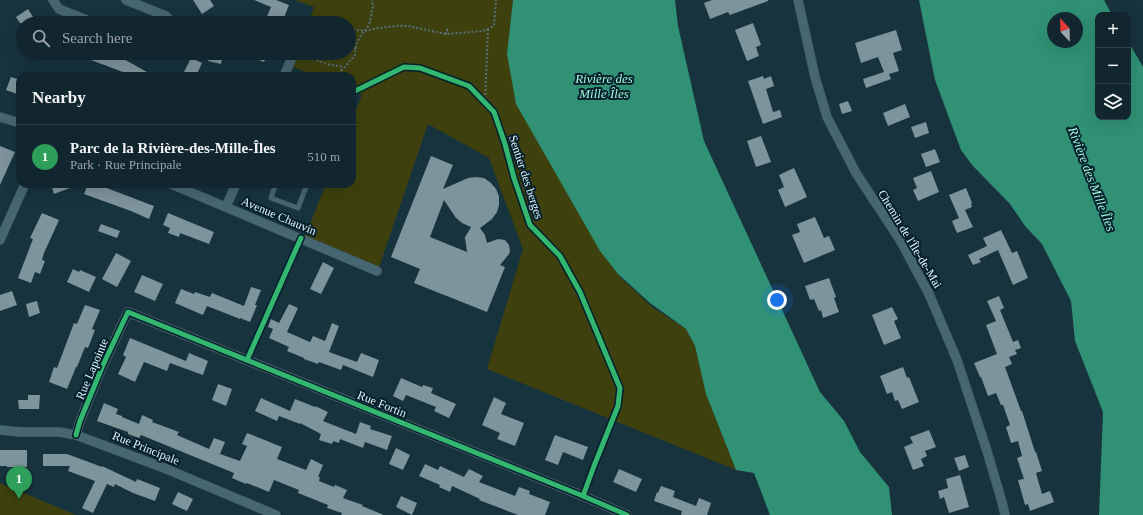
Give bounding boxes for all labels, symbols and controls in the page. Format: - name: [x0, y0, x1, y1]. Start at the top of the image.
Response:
- north arrow: [1047, 12, 1083, 48]
- map controls: [1095, 12, 1131, 120]
- button: +: [1095, 12, 1131, 48]
- search box: [16, 16, 356, 60]
- icon: search: [30, 27, 52, 49]
- text: Search here: [62, 30, 132, 46]
- button: −: [1095, 48, 1131, 84]
- water label: Rivière des Mille Îles: [574, 71, 633, 101]
- button: layers: [1095, 84, 1131, 120]
- text: Nearby: [32, 88, 86, 107]
- water label: Rivière des Mille Îles: [1065, 124, 1119, 233]
- street label: Sentier des berges: [506, 133, 546, 221]
- text: Parc de la Rivière-des-Mille-Îles: [70, 140, 276, 156]
- text: 1: [42, 149, 48, 164]
- text: 510 m: [307, 149, 340, 164]
- text: Park · Rue Principale: [70, 157, 182, 172]
- street label: Chemin de l'Île-de-Mai: [875, 187, 945, 291]
- street label: Avenue Chauvin: [239, 194, 319, 238]
- your location: [767, 290, 787, 310]
- street label: Rue Lapointe: [73, 336, 111, 402]
- street label: Rue Fortin: [355, 388, 409, 420]
- street label: Rue Principale: [110, 428, 182, 468]
- pin: 1: [6, 466, 32, 499]

